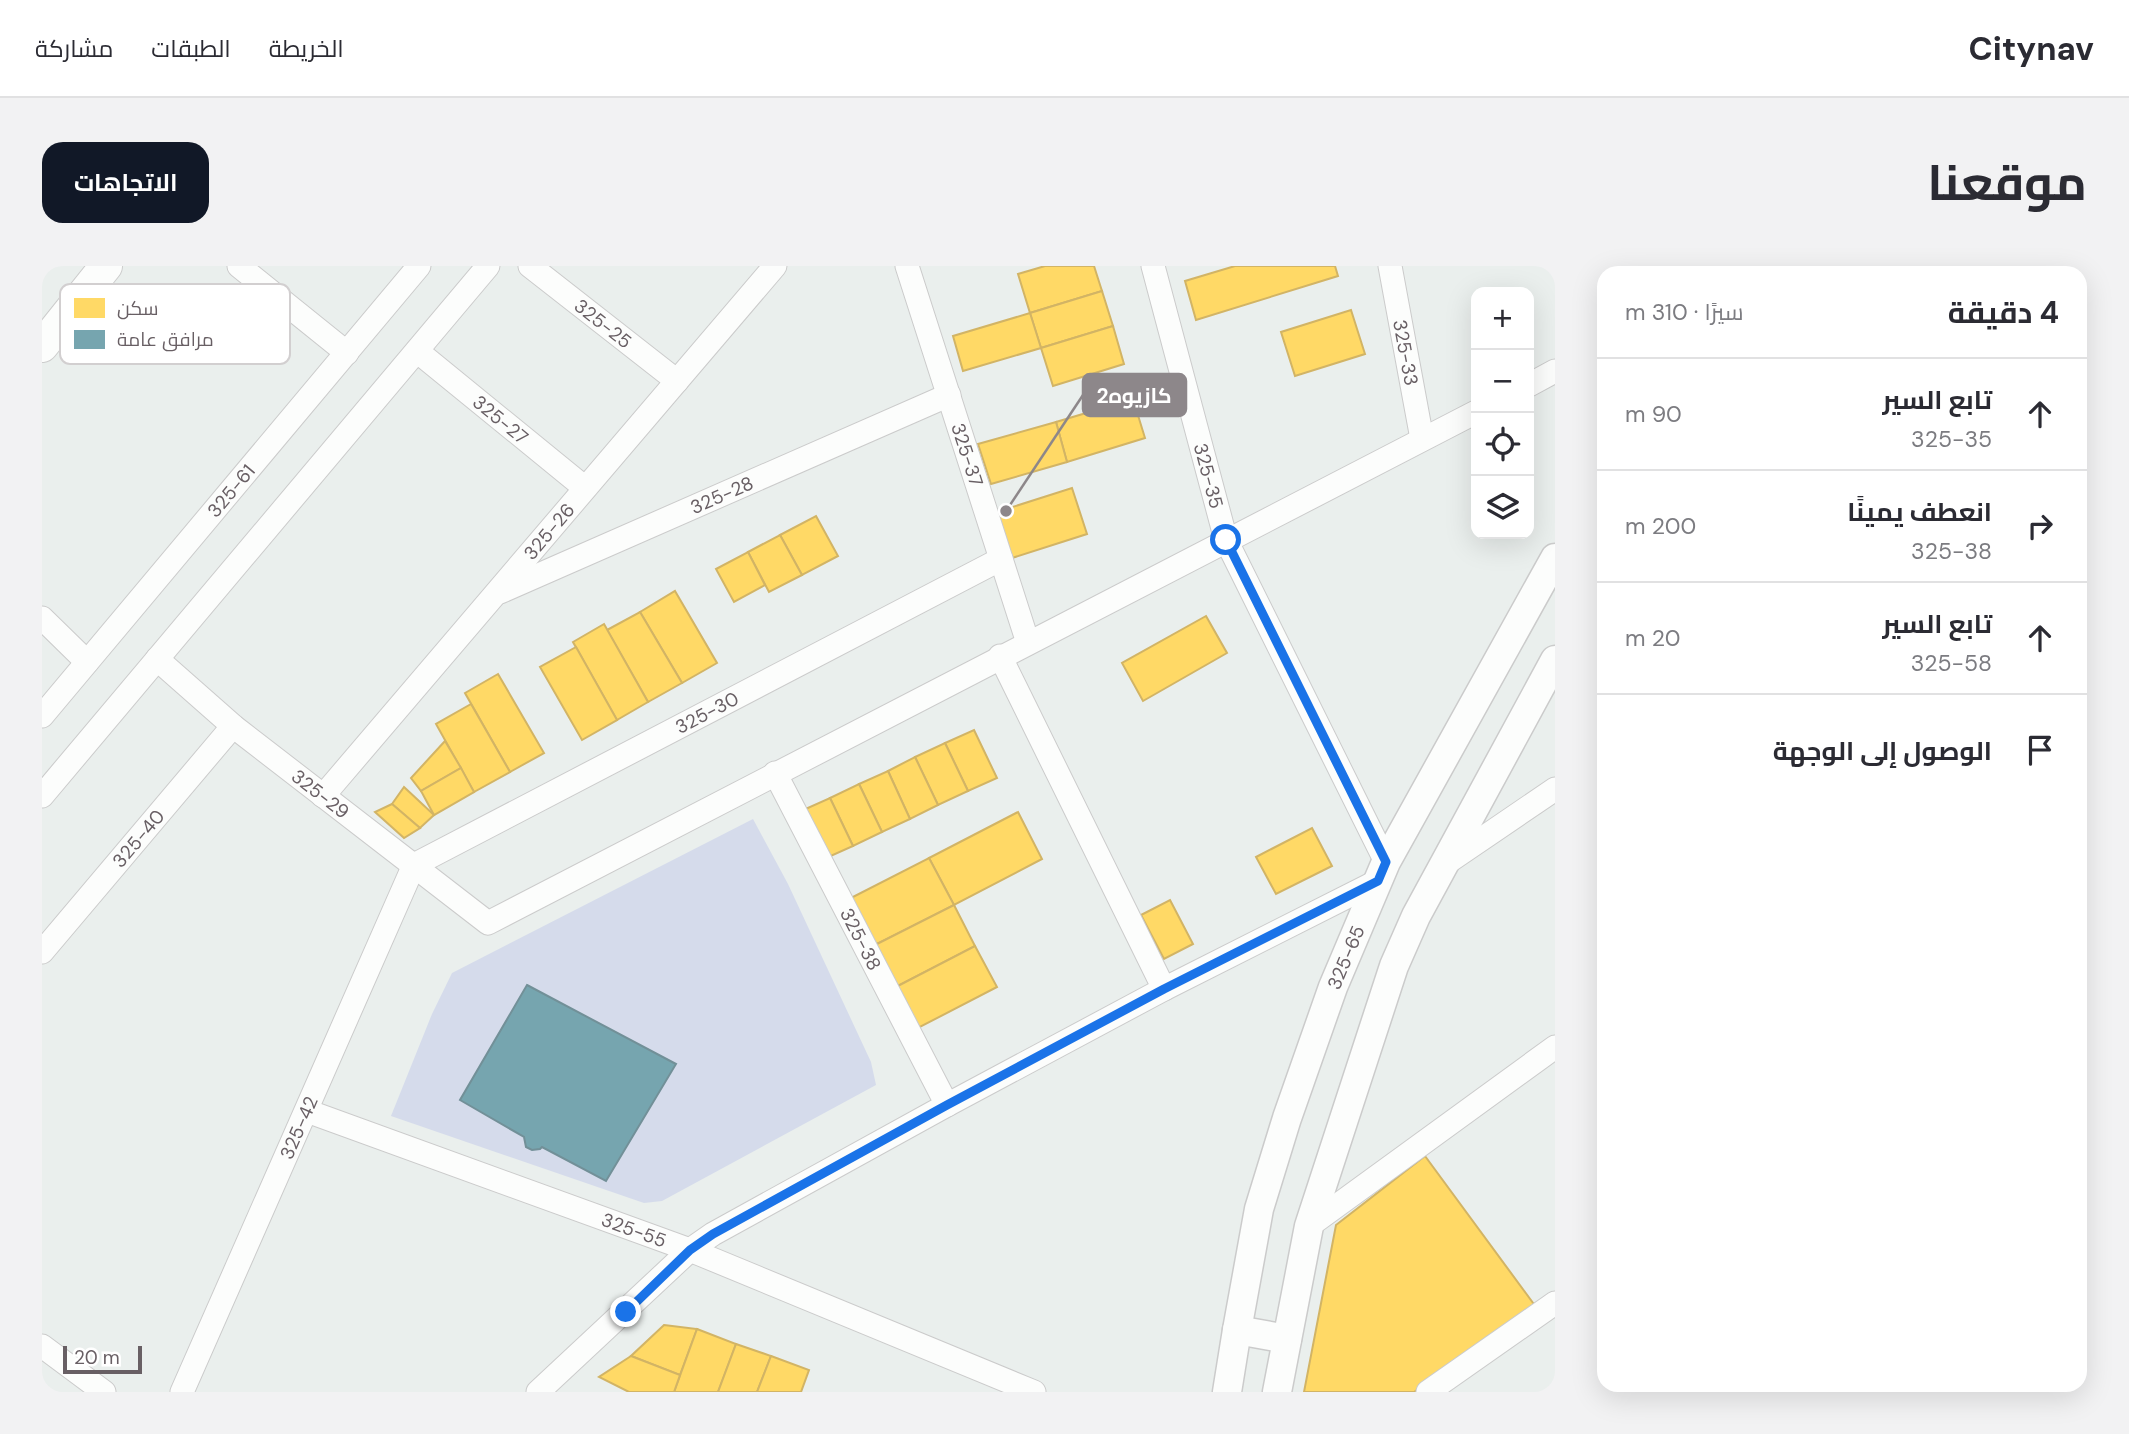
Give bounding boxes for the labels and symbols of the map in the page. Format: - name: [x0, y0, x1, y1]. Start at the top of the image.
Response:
- legend: [60, 284, 290, 364]
- street label: 325-25: [569, 293, 637, 354]
- text: سكن: [117, 296, 159, 321]
- street label: 325-33: [1387, 318, 1424, 388]
- text: مرافق عامة: [117, 327, 214, 352]
- callout: كازيوه2: [1083, 374, 1186, 416]
- text: كازيوه2: [1096, 382, 1172, 410]
- street label: 325-27: [467, 389, 533, 450]
- street label: 325-37: [945, 420, 989, 490]
- street label: 325-35: [1188, 440, 1229, 511]
- street label: 325-61: [202, 459, 261, 523]
- street label: 325-28: [686, 470, 757, 520]
- street label: 325-26: [518, 498, 580, 565]
- route start: [1210, 524, 1241, 555]
- street label: 325-30: [671, 686, 743, 740]
- street label: 325-29: [286, 764, 354, 824]
- street label: 325-40: [107, 804, 170, 873]
- street label: 325-38: [834, 904, 887, 975]
- street label: 325-65: [1321, 922, 1371, 993]
- street label: 325-42: [274, 1092, 324, 1163]
- street label: 325-55: [598, 1207, 670, 1253]
- route end: [610, 1296, 641, 1327]
- scale bar: [63, 1343, 142, 1375]

